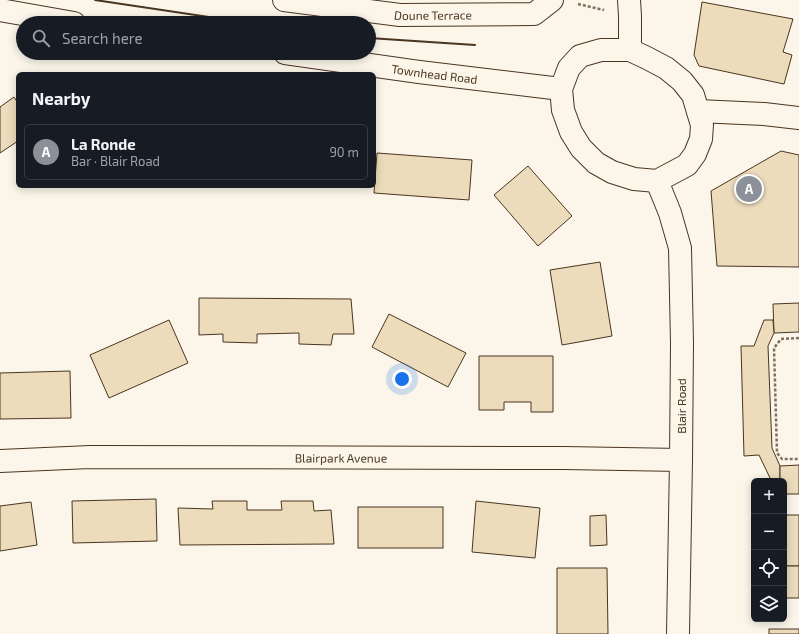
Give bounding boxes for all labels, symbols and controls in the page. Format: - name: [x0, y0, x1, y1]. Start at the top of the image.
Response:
- street label: Doune Terrace: [393, 7, 472, 22]
- search box: [16, 16, 376, 60]
- icon: search: [30, 27, 52, 49]
- text: Search here: [62, 29, 143, 47]
- street label: Townhead Road: [391, 61, 478, 86]
- text: Nearby: [32, 88, 90, 108]
- text: La Ronde: [71, 135, 136, 153]
- text: A: [42, 144, 50, 160]
- text: 90 m: [329, 144, 359, 160]
- text: Bar · Blair Road: [71, 153, 160, 169]
- pin: A: [736, 174, 762, 204]
- your location: [392, 369, 412, 389]
- street label: Blair Road: [674, 378, 688, 434]
- street label: Blairpark Avenue: [295, 450, 387, 465]
- map controls: [751, 478, 787, 622]
- button: +: [751, 478, 787, 514]
- button: −: [751, 514, 787, 550]
- button: locate: [751, 550, 787, 586]
- button: layers: [751, 586, 787, 622]

